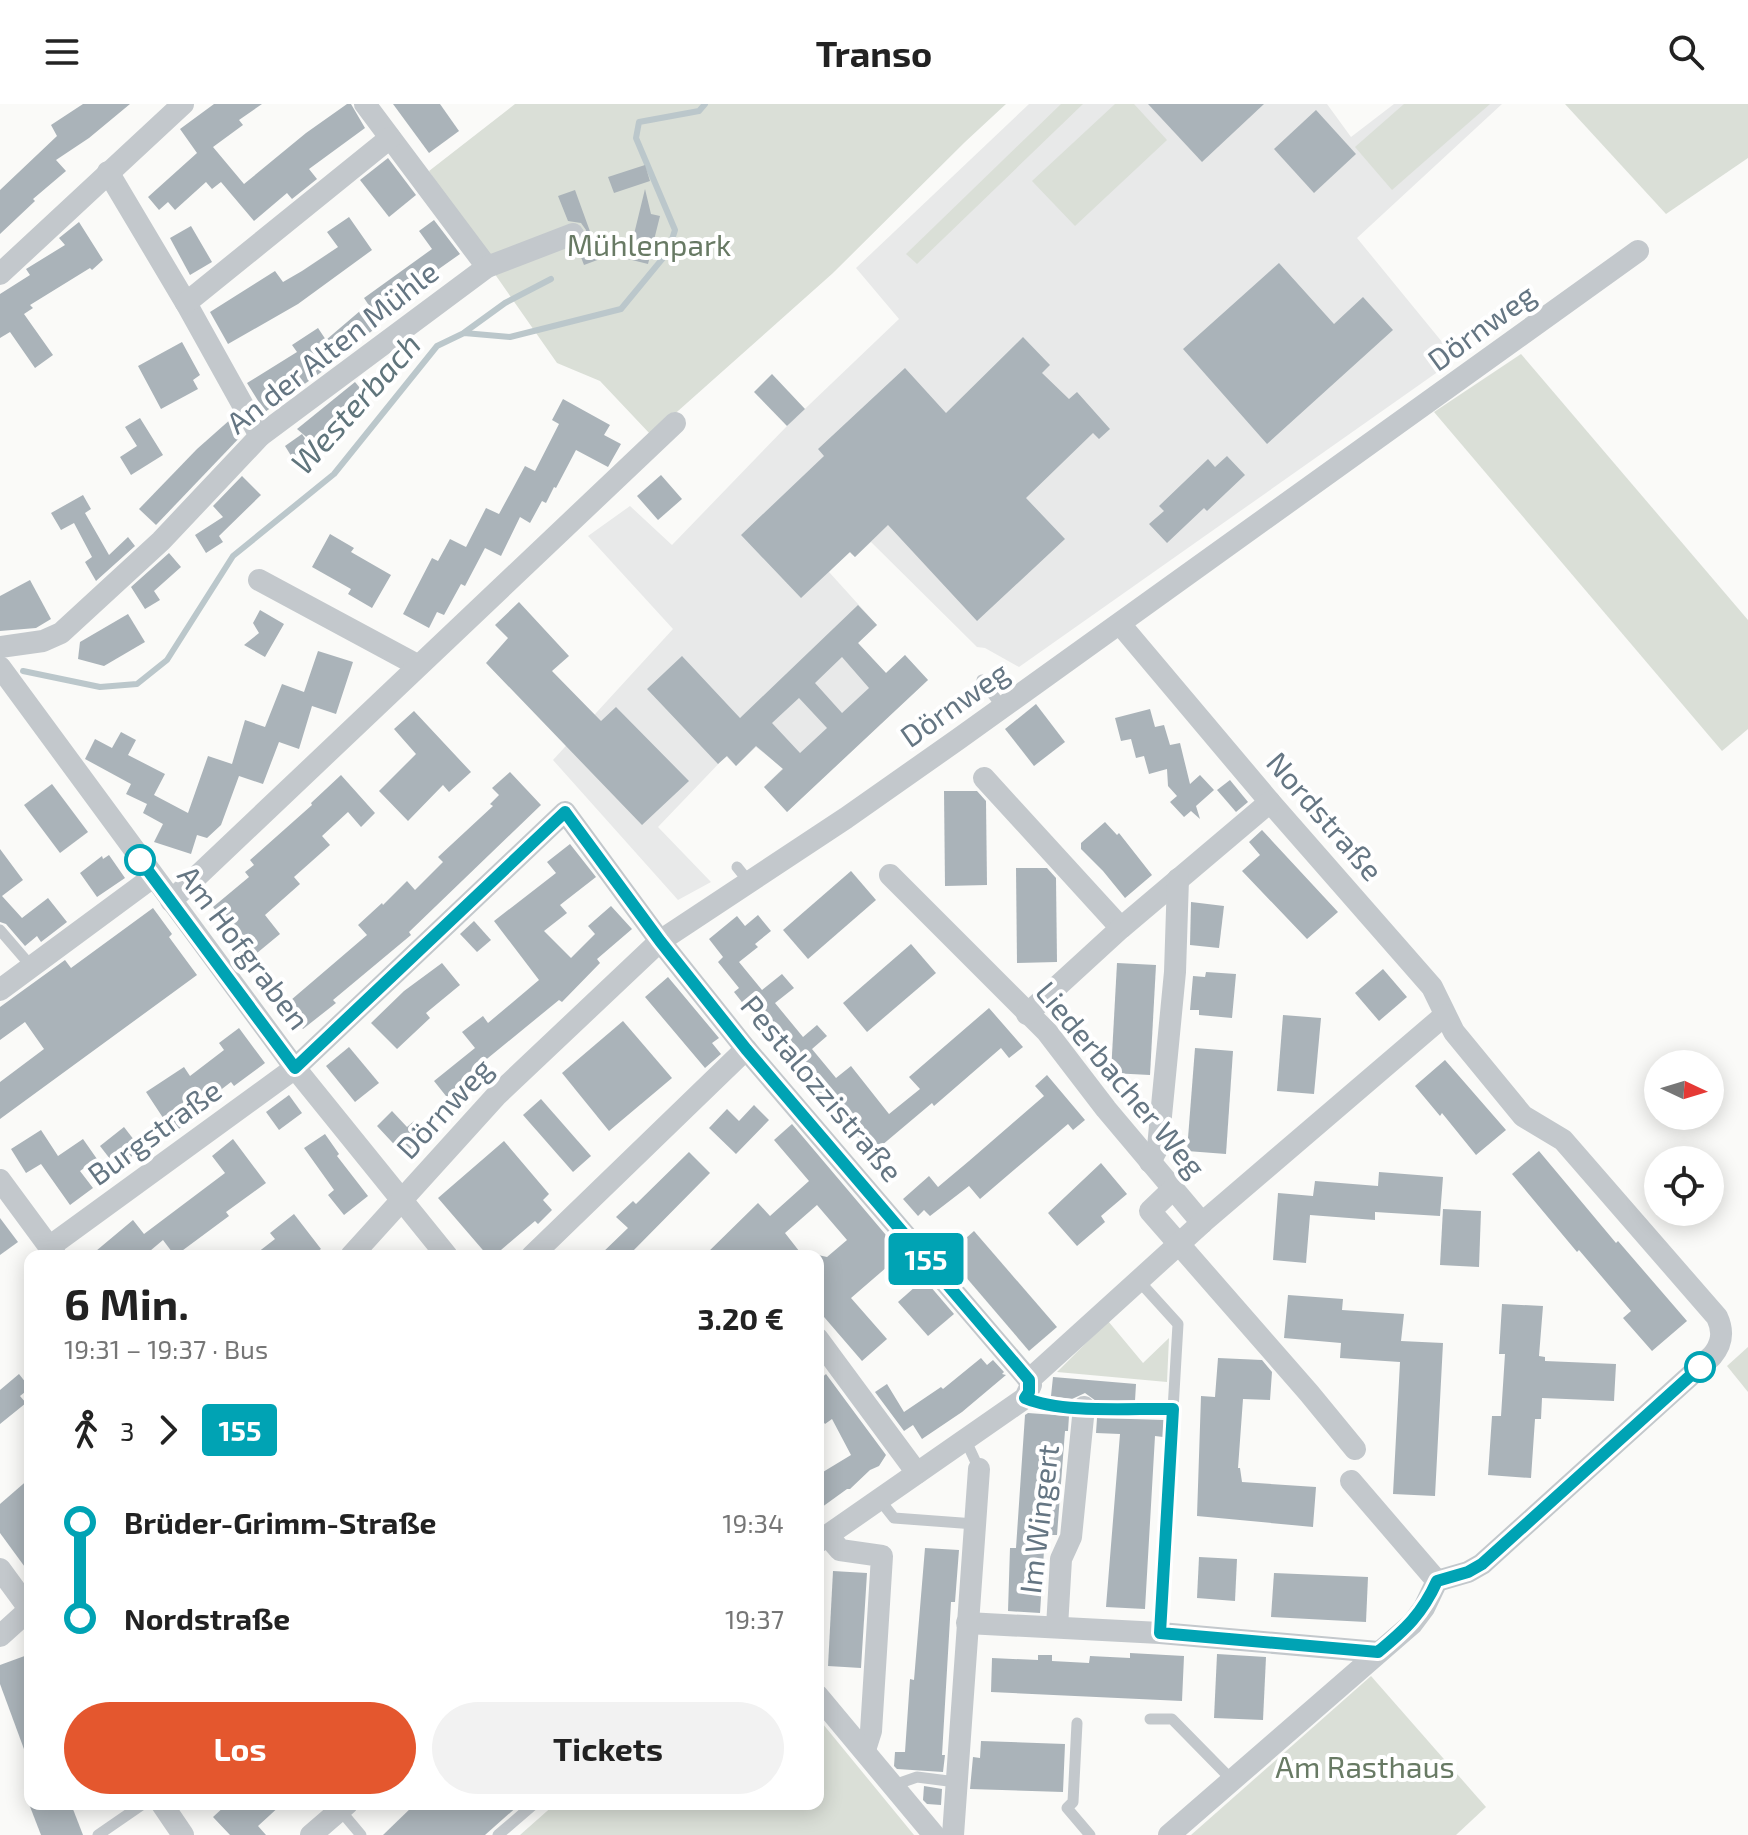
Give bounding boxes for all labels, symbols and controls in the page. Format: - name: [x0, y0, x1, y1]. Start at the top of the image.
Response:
- icon: menu: [40, 30, 84, 74]
- icon: search: [1664, 30, 1708, 74]
- text: Transo: [816, 31, 932, 74]
- park label: Mühlenpark: [567, 226, 731, 262]
- street label: An der Alten Mühle: [219, 253, 445, 440]
- street label: Dörnweg: [1420, 275, 1542, 377]
- water label: Westerbach: [282, 325, 427, 481]
- street label: Dörnweg: [893, 653, 1015, 754]
- street label: Nordstraße: [1260, 744, 1391, 887]
- unlabelled marker: [125, 845, 155, 875]
- street label: Am Hofgraben: [171, 858, 318, 1036]
- street label: Liederbacher Weg: [1029, 973, 1214, 1184]
- street label: Pestalozzistraße: [734, 987, 911, 1188]
- street label: Dörnweg: [388, 1050, 499, 1165]
- north arrow: [1644, 1050, 1724, 1130]
- map controls: [1644, 1050, 1724, 1226]
- street label: Burgstraße: [80, 1071, 227, 1192]
- button: locate: [1644, 1146, 1724, 1226]
- line badge: 155: [880, 1233, 972, 1285]
- text: 155: [904, 1242, 948, 1276]
- text: 6 Min.: [64, 1276, 189, 1329]
- text: 3.20 €: [698, 1300, 784, 1336]
- text: 19:31 – 19:37 · Bus: [64, 1333, 268, 1364]
- unlabelled marker: [1685, 1352, 1715, 1382]
- icon: walk: [64, 1408, 108, 1452]
- icon: forward: [146, 1408, 190, 1452]
- text: 155: [218, 1413, 261, 1447]
- text: 3: [120, 1415, 134, 1446]
- street label: Im Wingert: [1011, 1442, 1065, 1595]
- text: Brüder-Grimm-Straße: [124, 1504, 437, 1540]
- text: 19:34: [722, 1507, 784, 1538]
- text: Nordstraße: [124, 1600, 290, 1636]
- text: 19:37: [725, 1603, 784, 1634]
- button: Los: [64, 1702, 416, 1794]
- button: Tickets: [432, 1702, 784, 1794]
- park label: Am Rasthaus: [1275, 1748, 1455, 1784]

